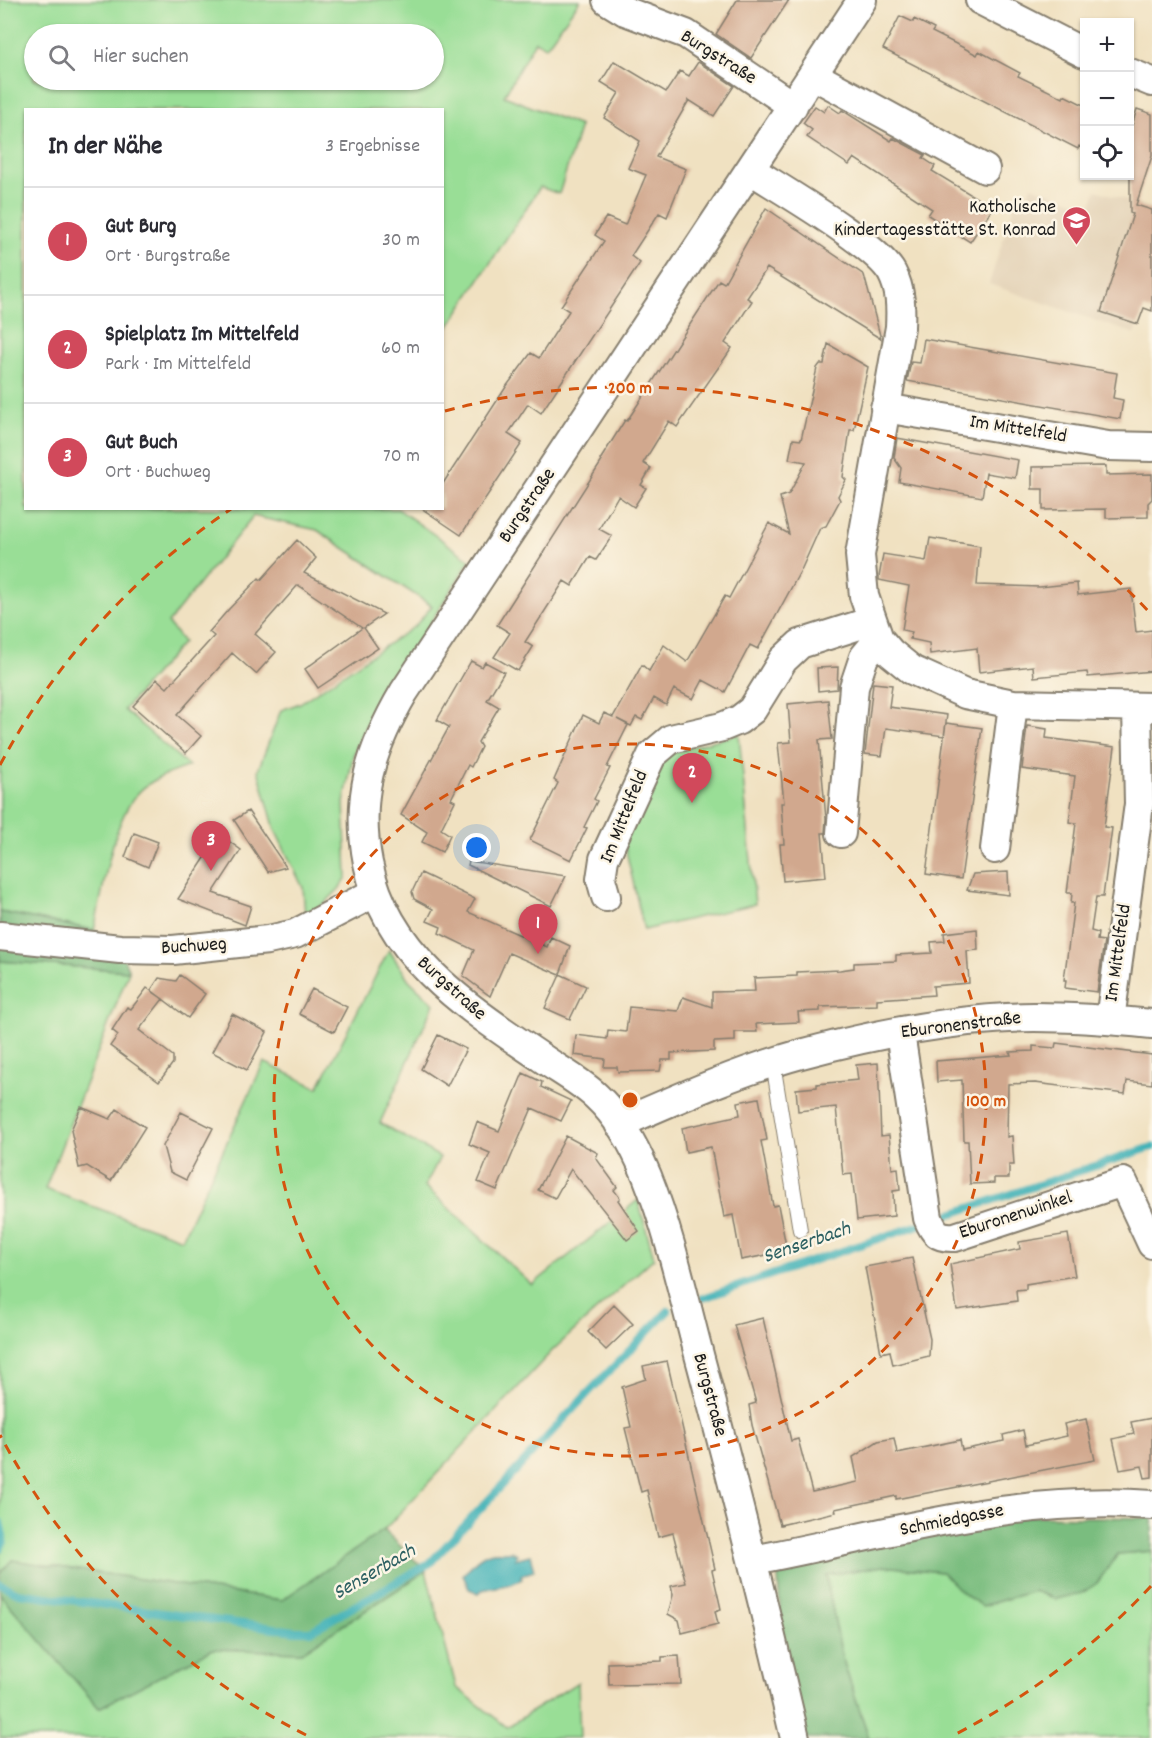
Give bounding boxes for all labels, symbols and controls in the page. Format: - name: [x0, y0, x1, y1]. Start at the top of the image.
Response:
- map controls: [1080, 18, 1134, 180]
- button: +: [1080, 18, 1134, 72]
- search box: [24, 24, 444, 90]
- street label: Burgstraße: [674, 24, 762, 93]
- icon: search: [45, 41, 78, 74]
- text: Hier suchen: [93, 42, 189, 73]
- button: −: [1080, 72, 1134, 126]
- button: locate: [1080, 126, 1134, 180]
- text: In der Nähe: [48, 129, 162, 166]
- text: 3 Ergebnisse: [325, 133, 420, 161]
- place label: Katholische Kindertagesstätte St. Konrad: [834, 194, 1056, 245]
- school or university icon: Katholische Kindertagesstätte St. Konrad: [1061, 204, 1093, 246]
- text: Gut Burg: [105, 212, 176, 243]
- text: 1: [65, 227, 70, 255]
- text: 30 m: [382, 227, 420, 255]
- text: Ort · Burgstraße: [105, 243, 230, 271]
- text: Spielplatz Im Mittelfeld: [105, 320, 299, 351]
- text: 2: [63, 335, 72, 363]
- text: 60 m: [381, 335, 420, 363]
- text: Park · Im Mittelfeld: [105, 351, 251, 379]
- text: 200 m: [608, 377, 652, 402]
- street label: Im Mittelfeld: [967, 408, 1069, 452]
- text: Gut Buch: [105, 428, 178, 459]
- text: 3: [63, 443, 72, 471]
- text: 70 m: [383, 443, 420, 471]
- text: Ort · Buchweg: [105, 459, 211, 487]
- street label: Burgstraße: [493, 463, 564, 549]
- pin: 2: [672, 754, 712, 803]
- street label: Im Mittelfeld: [594, 766, 656, 868]
- pin: 3: [192, 822, 230, 871]
- your location: [462, 833, 491, 862]
- street label: Im Mittelfeld: [1098, 902, 1140, 1004]
- pin: 1: [518, 904, 558, 954]
- street label: Buchweg: [160, 931, 228, 963]
- street label: Burgstraße: [410, 950, 492, 1028]
- street label: Eburonenstraße: [899, 1005, 1023, 1047]
- centre of rings: [620, 1090, 640, 1110]
- text: 100 m: [966, 1090, 1006, 1115]
- street label: Eburonenwinkel: [956, 1184, 1076, 1247]
- water label: Senserbach: [759, 1215, 856, 1273]
- street label: Burgstraße: [684, 1350, 734, 1440]
- street label: Schmiedgasse: [898, 1497, 1007, 1545]
- water label: Senserbach: [328, 1537, 423, 1609]

